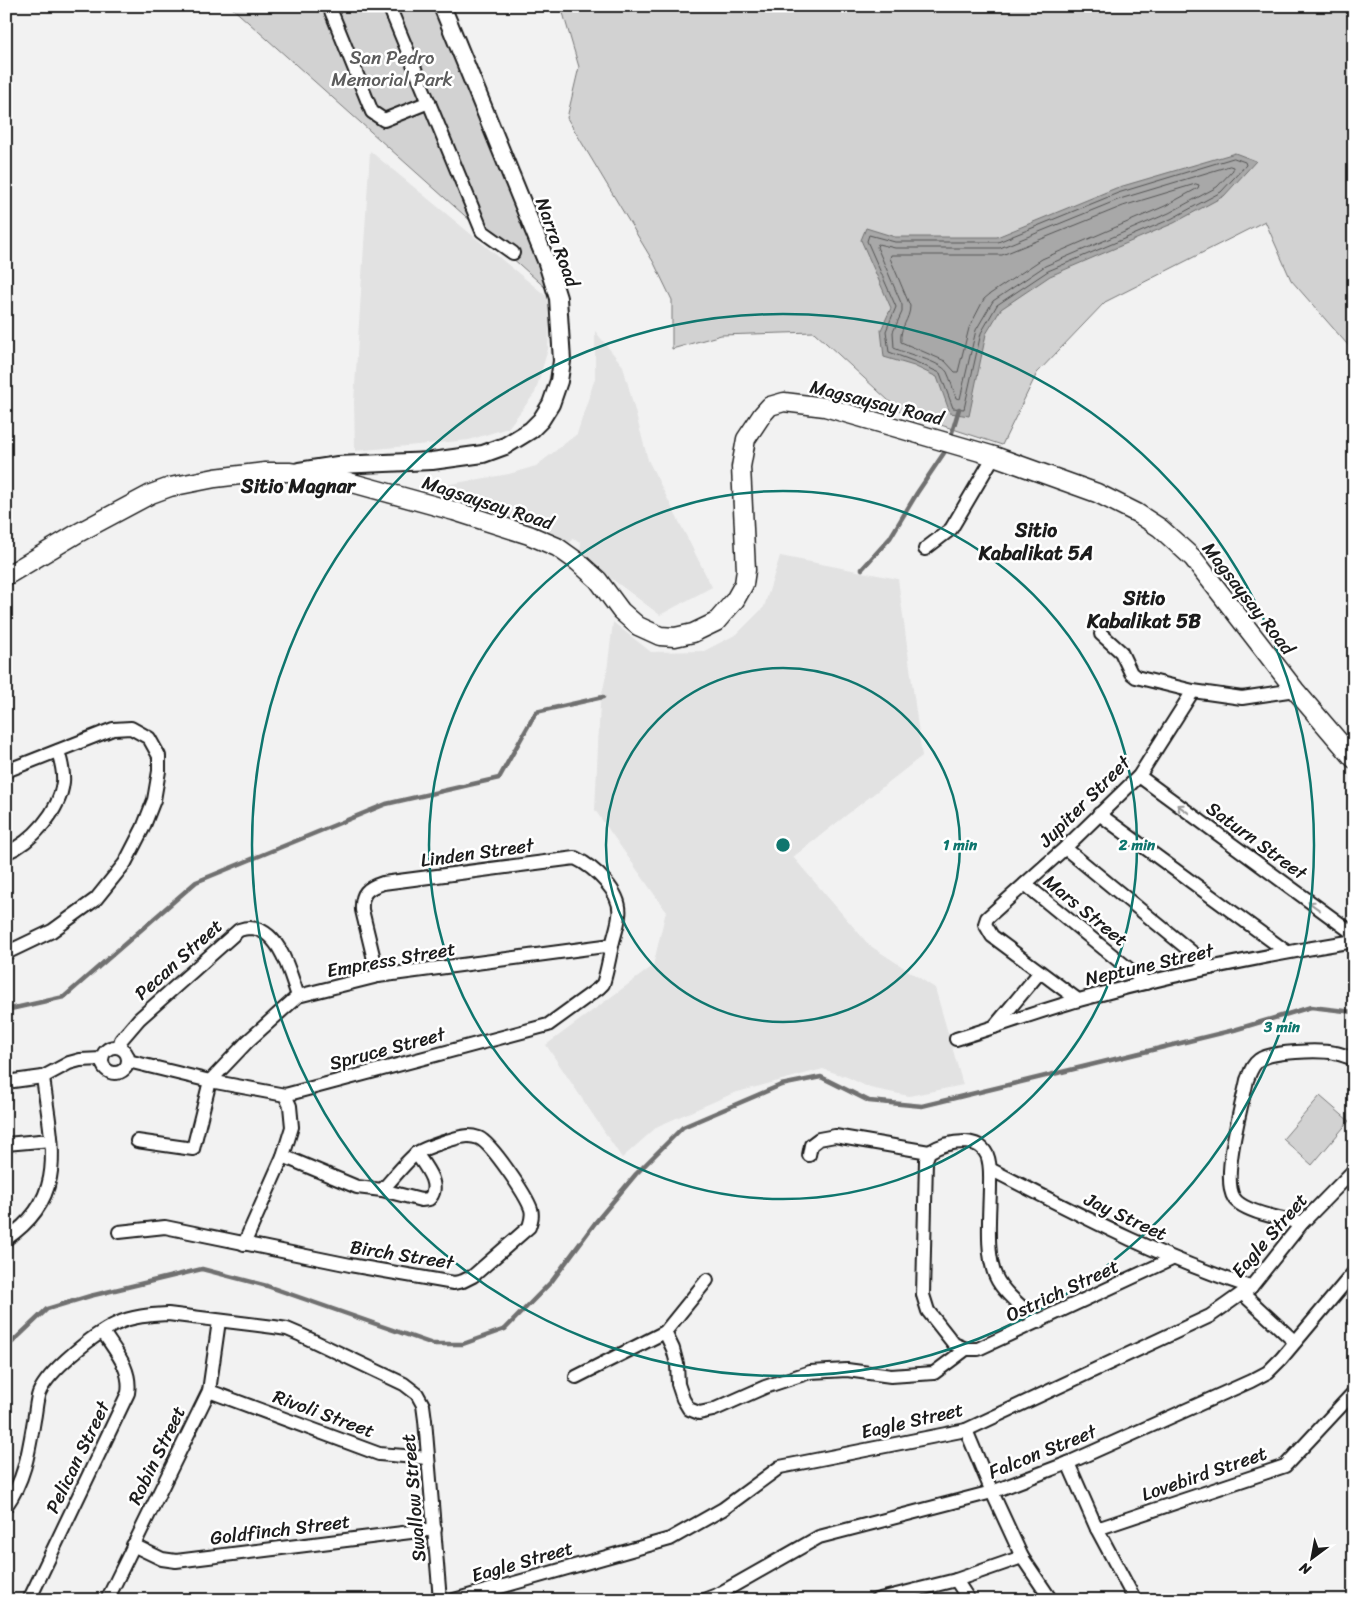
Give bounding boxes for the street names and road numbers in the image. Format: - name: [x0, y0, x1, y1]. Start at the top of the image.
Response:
- street label: Narra Road: [526, 193, 590, 293]
- street label: Magsaysay Road: [807, 370, 949, 435]
- street label: Magsaysay Road: [418, 466, 560, 540]
- street label: Magsaysay Road: [1194, 534, 1305, 664]
- street label: Jupiter Street: [1030, 746, 1139, 856]
- street label: Saturn Street: [1199, 792, 1315, 889]
- street label: Linden Street: [418, 828, 537, 877]
- street label: Mars Street: [1036, 866, 1136, 955]
- street label: Pecan Street: [126, 910, 230, 1008]
- street label: Empress Street: [324, 932, 458, 987]
- street label: Neptune Street: [1082, 933, 1218, 995]
- street label: Spruce Street: [326, 1017, 450, 1080]
- street label: Jay Street: [1078, 1182, 1173, 1250]
- street label: Eagle Street: [1223, 1185, 1316, 1286]
- street label: Birch Street: [348, 1230, 457, 1279]
- street label: Ostrich Street: [1000, 1250, 1124, 1331]
- street label: Rivoli Street: [268, 1380, 379, 1447]
- street label: Eagle Street: [858, 1393, 967, 1448]
- street label: Pelican Street: [36, 1394, 119, 1519]
- street label: Robin Street: [118, 1400, 195, 1510]
- street label: Falcon Street: [983, 1414, 1103, 1488]
- street label: Swallow Street: [391, 1433, 436, 1563]
- street label: Lovebird Street: [1137, 1437, 1271, 1510]
- street label: Goldfinch Street: [208, 1505, 352, 1554]
- street label: Eagle Street: [467, 1531, 577, 1592]

